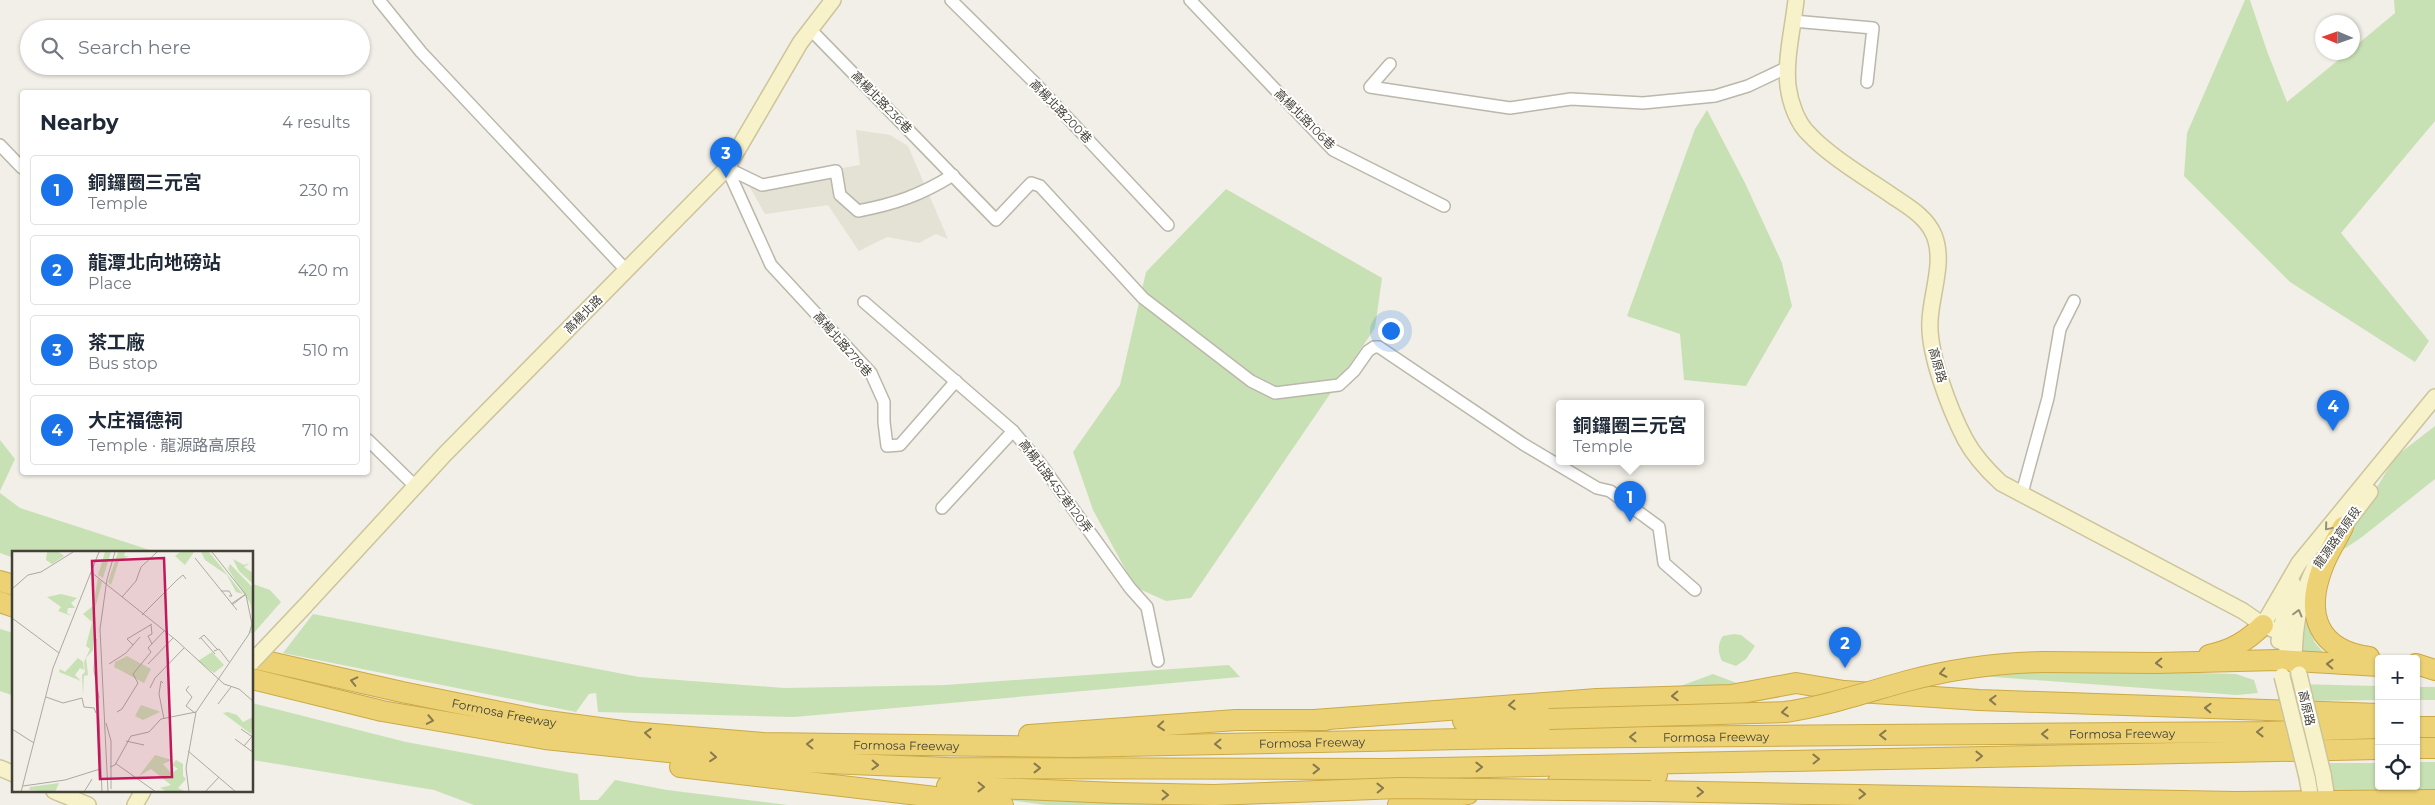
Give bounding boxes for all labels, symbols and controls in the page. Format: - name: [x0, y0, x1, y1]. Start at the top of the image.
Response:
- north arrow: [2315, 15, 2360, 60]
- search box: [20, 20, 370, 75]
- icon: search: [38, 34, 66, 62]
- text: Search here: [78, 36, 191, 59]
- street label: 高楊北路236巷: [849, 68, 915, 136]
- street label: 高楊北路200巷: [1027, 76, 1095, 146]
- street label: 高楊北路106巷: [1272, 86, 1338, 152]
- text: Nearby: [40, 110, 119, 135]
- text: 4 results: [282, 113, 350, 132]
- pin: 3: [710, 137, 742, 178]
- text: 銅鑼圈三元宮: [88, 171, 202, 194]
- text: 1: [54, 181, 60, 200]
- text: 230 m: [299, 181, 349, 200]
- text: Temple: [88, 194, 148, 213]
- text: 龍潭北向地磅站: [88, 251, 221, 274]
- text: 2: [52, 261, 62, 280]
- text: 420 m: [298, 261, 349, 280]
- text: Place: [88, 274, 132, 293]
- street label: 高楊北路: [561, 292, 605, 336]
- street label: 高楊北路278巷: [811, 308, 875, 380]
- your location: [1378, 318, 1404, 344]
- text: 茶工廠: [88, 331, 145, 354]
- text: 3: [52, 341, 62, 360]
- text: 510 m: [302, 341, 349, 360]
- street label: 高原路: [1926, 346, 1950, 384]
- text: Bus stop: [88, 354, 158, 373]
- pin: 4: [2317, 390, 2349, 431]
- popup: [1556, 400, 1704, 465]
- text: 大庄福德祠: [88, 409, 183, 432]
- text: 銅鑼圈三元宮: [1573, 414, 1687, 437]
- text: 4: [51, 421, 63, 440]
- text: 710 m: [302, 421, 349, 440]
- text: Temple · 龍源路高原段: [88, 436, 256, 455]
- street label: 高楊北路452巷120弄: [1016, 437, 1096, 535]
- text: Temple: [1573, 437, 1633, 456]
- pin: 1: [1614, 481, 1646, 522]
- street label: 龍源路高原段: [2310, 503, 2364, 571]
- one-way arrow: [2325, 521, 2334, 530]
- inset map: [12, 551, 254, 792]
- one-way arrow: [2292, 609, 2303, 618]
- pin: 2: [1829, 627, 1861, 668]
- map controls: [2375, 655, 2420, 790]
- button: +: [2375, 655, 2420, 700]
- one-way arrow: [2155, 657, 2163, 668]
- one-way arrow: [2326, 659, 2334, 670]
- one-way arrow: [1938, 667, 1947, 678]
- one-way arrow: [350, 676, 359, 687]
- street label: 高原路: [2296, 689, 2318, 727]
- one-way arrow: [1670, 691, 1678, 702]
- street label: Formosa Freeway: [451, 695, 558, 730]
- one-way arrow: [1988, 695, 1996, 706]
- one-way arrow: [1508, 699, 1516, 710]
- button: −: [2375, 700, 2420, 745]
- one-way arrow: [2203, 703, 2211, 714]
- one-way arrow: [1781, 706, 1789, 717]
- one-way arrow: [426, 715, 435, 725]
- one-way arrow: [1156, 720, 1164, 731]
- street label: Formosa Freeway: [2069, 725, 2176, 741]
- one-way arrow: [2256, 727, 2264, 737]
- one-way arrow: [644, 728, 652, 739]
- street label: Formosa Freeway: [1663, 728, 1770, 744]
- one-way arrow: [2041, 729, 2048, 739]
- one-way arrow: [1878, 730, 1886, 740]
- one-way arrow: [1628, 732, 1636, 742]
- street label: Formosa Freeway: [1259, 733, 1366, 751]
- street label: Formosa Freeway: [853, 737, 960, 753]
- one-way arrow: [806, 739, 814, 749]
- one-way arrow: [1214, 739, 1222, 749]
- button: locate: [2375, 745, 2420, 790]
- one-way arrow: [709, 751, 717, 762]
- one-way arrow: [1976, 751, 1983, 761]
- one-way arrow: [1813, 754, 1821, 764]
- one-way arrow: [872, 760, 879, 770]
- one-way arrow: [1476, 762, 1483, 772]
- one-way arrow: [1034, 763, 1042, 773]
- one-way arrow: [1313, 764, 1321, 774]
- one-way arrow: [978, 782, 985, 792]
- one-way arrow: [1376, 783, 1384, 793]
- one-way arrow: [1696, 787, 1704, 797]
- one-way arrow: [1161, 789, 1169, 800]
- one-way arrow: [1859, 789, 1867, 799]

